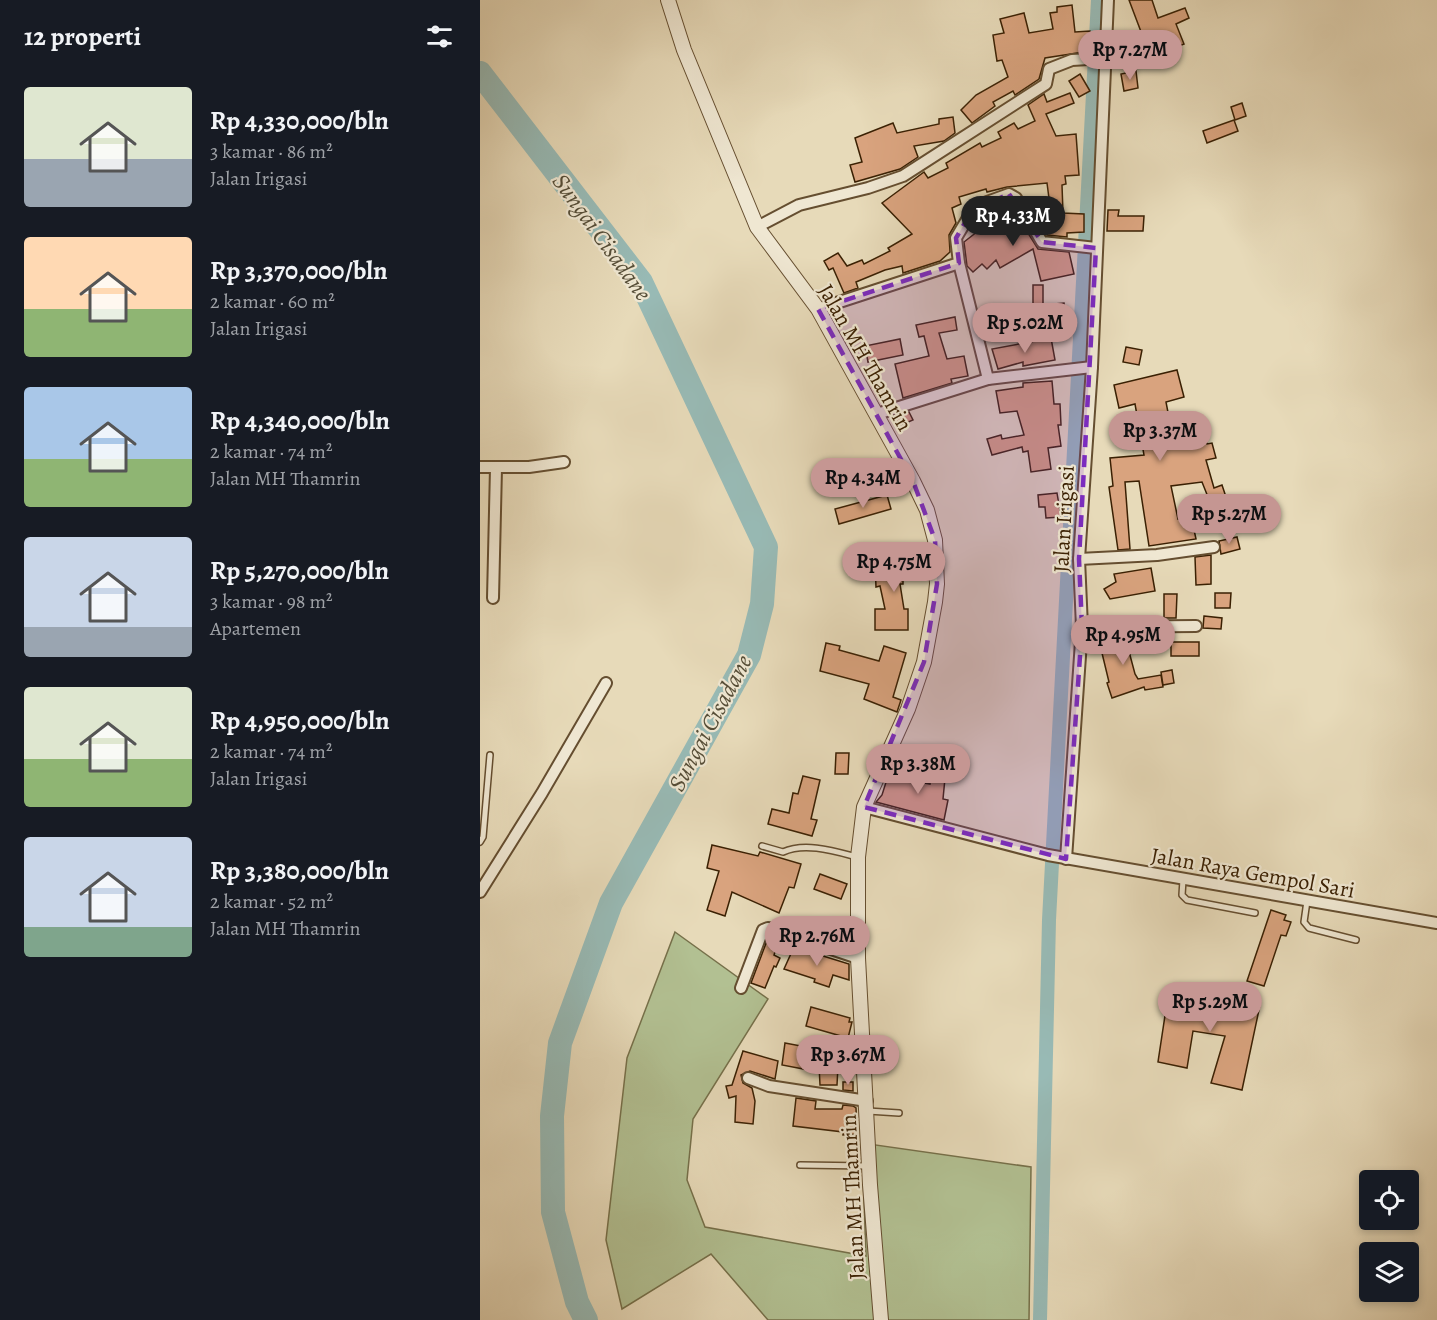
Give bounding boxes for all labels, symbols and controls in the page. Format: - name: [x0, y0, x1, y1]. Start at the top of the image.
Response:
- text: 12 properti: [24, 19, 141, 54]
- icon: filters: [423, 20, 456, 53]
- pin: Rp 7.27M: [1068, 30, 1192, 81]
- text: Rp 7.27M: [1092, 36, 1168, 63]
- text: Rp 4,330,000/bln: [210, 103, 389, 138]
- icon: home: [72, 111, 144, 183]
- text: 3 kamar · 86 m²: [210, 138, 333, 165]
- text: Jalan Irigasi: [210, 165, 307, 192]
- water label: Sungai Cisadane: [545, 167, 659, 307]
- pin: Rp 4.33M: [951, 196, 1075, 247]
- text: Rp 4.33M: [975, 202, 1051, 229]
- text: Rp 3,370,000/bln: [210, 253, 388, 288]
- icon: home: [72, 261, 144, 333]
- street label: Jalan MH Thamrin: [811, 278, 919, 437]
- text: 2 kamar · 60 m²: [210, 288, 335, 315]
- pin: Rp 5.02M: [963, 303, 1087, 354]
- text: Rp 5.02M: [986, 309, 1064, 336]
- text: Jalan Irigasi: [210, 315, 307, 342]
- text: Rp 4,340,000/bln: [210, 403, 390, 438]
- icon: home: [72, 411, 144, 483]
- pin: Rp 3.37M: [1098, 411, 1222, 462]
- text: Rp 3.37M: [1123, 417, 1197, 444]
- text: 2 kamar · 74 m²: [210, 438, 332, 465]
- pin: Rp 4.34M: [801, 458, 925, 509]
- text: Rp 4.34M: [825, 464, 901, 491]
- text: Jalan MH Thamrin: [210, 465, 360, 492]
- street label: Jalan Irigasi: [1046, 465, 1082, 573]
- pin: Rp 5.27M: [1167, 494, 1291, 545]
- text: Rp 5.27M: [1191, 500, 1267, 527]
- pin: Rp 4.75M: [832, 542, 956, 593]
- text: Rp 4.75M: [856, 548, 932, 575]
- text: Rp 5,270,000/bln: [210, 553, 389, 588]
- icon: home: [72, 561, 144, 633]
- text: 3 kamar · 98 m²: [210, 588, 333, 615]
- text: Apartemen: [210, 615, 301, 642]
- pin: Rp 4.95M: [1061, 615, 1185, 666]
- text: Rp 4.95M: [1085, 621, 1161, 648]
- water label: Sungai Cisadane: [661, 649, 760, 797]
- text: Rp 4,950,000/bln: [210, 703, 390, 738]
- icon: home: [72, 711, 144, 783]
- text: 2 kamar · 74 m²: [210, 738, 332, 765]
- pin: Rp 3.38M: [856, 744, 980, 795]
- text: Rp 3.38M: [880, 750, 956, 777]
- text: Jalan Irigasi: [210, 765, 307, 792]
- street label: Jalan Raya Gempol Sari: [1149, 840, 1357, 906]
- text: Rp 3,380,000/bln: [210, 853, 389, 888]
- icon: home: [72, 861, 144, 933]
- text: 2 kamar · 52 m²: [210, 888, 333, 915]
- text: Jalan MH Thamrin: [210, 915, 360, 942]
- pin: Rp 2.76M: [755, 916, 879, 967]
- text: Rp 2.76M: [779, 922, 855, 949]
- pin: Rp 5.29M: [1148, 982, 1272, 1033]
- text: Rp 5.29M: [1172, 988, 1248, 1015]
- pin: Rp 3.67M: [786, 1035, 910, 1086]
- text: Rp 3.67M: [810, 1041, 886, 1068]
- street label: Jalan MH Thamrin: [834, 1114, 872, 1280]
- map controls: [1359, 1170, 1419, 1302]
- button: locate: [1359, 1170, 1419, 1230]
- button: layers: [1359, 1242, 1419, 1302]

